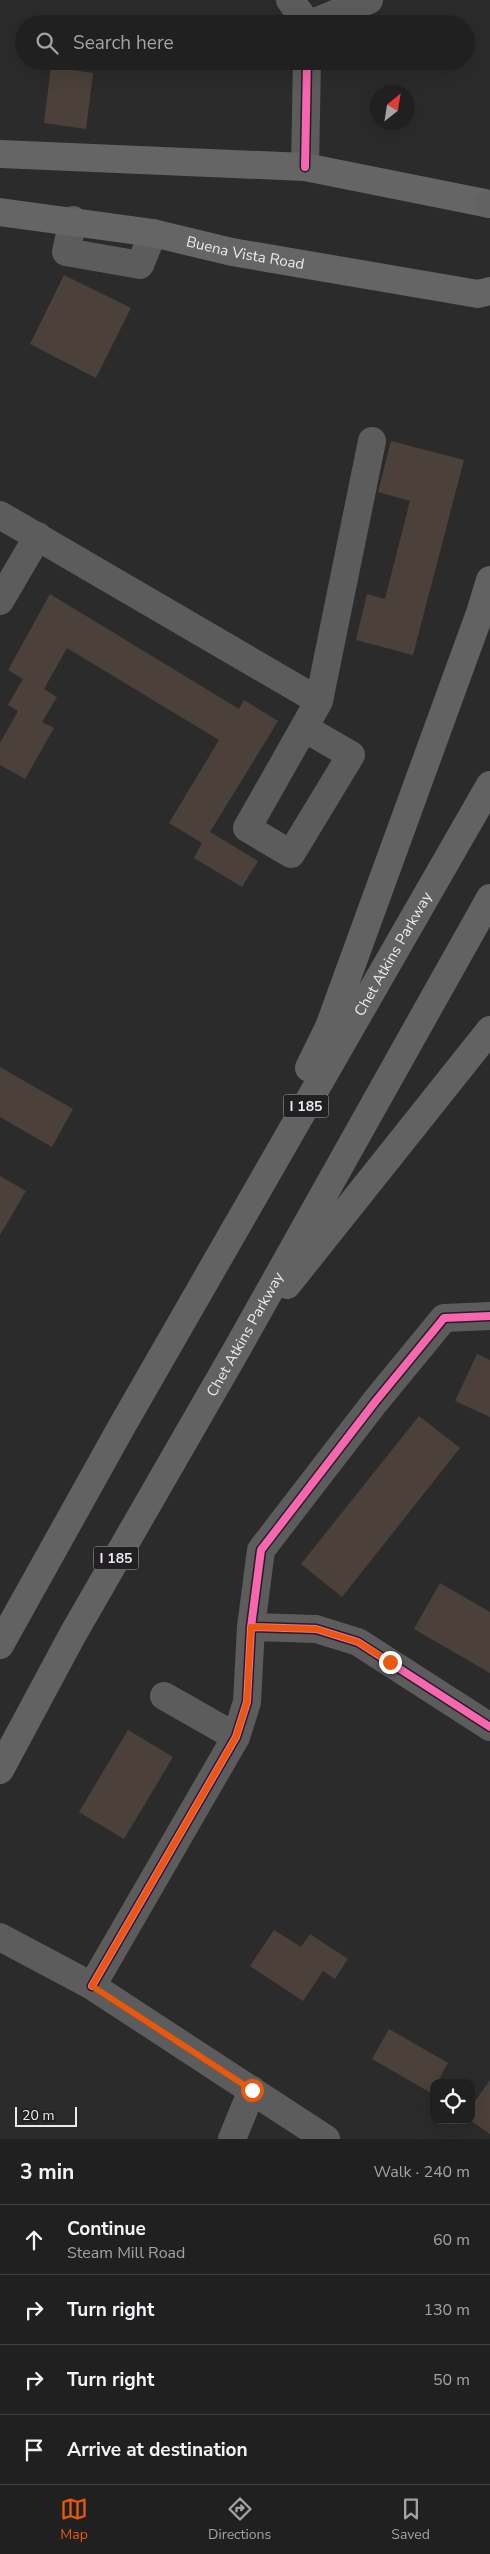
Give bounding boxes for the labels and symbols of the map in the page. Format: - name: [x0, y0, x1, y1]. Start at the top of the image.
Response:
- north arrow: [370, 85, 415, 130]
- street label: Buena Vista Road: [184, 231, 306, 274]
- street label: Chet Atkins Parkway: [349, 888, 437, 1020]
- road number: I 185: [284, 1094, 328, 1118]
- street label: Chet Atkins Parkway: [202, 1268, 288, 1400]
- road number: I 185: [94, 1546, 138, 1570]
- route end: [379, 1651, 402, 1674]
- route start: [241, 2079, 264, 2102]
- scale bar: [15, 2104, 78, 2127]

